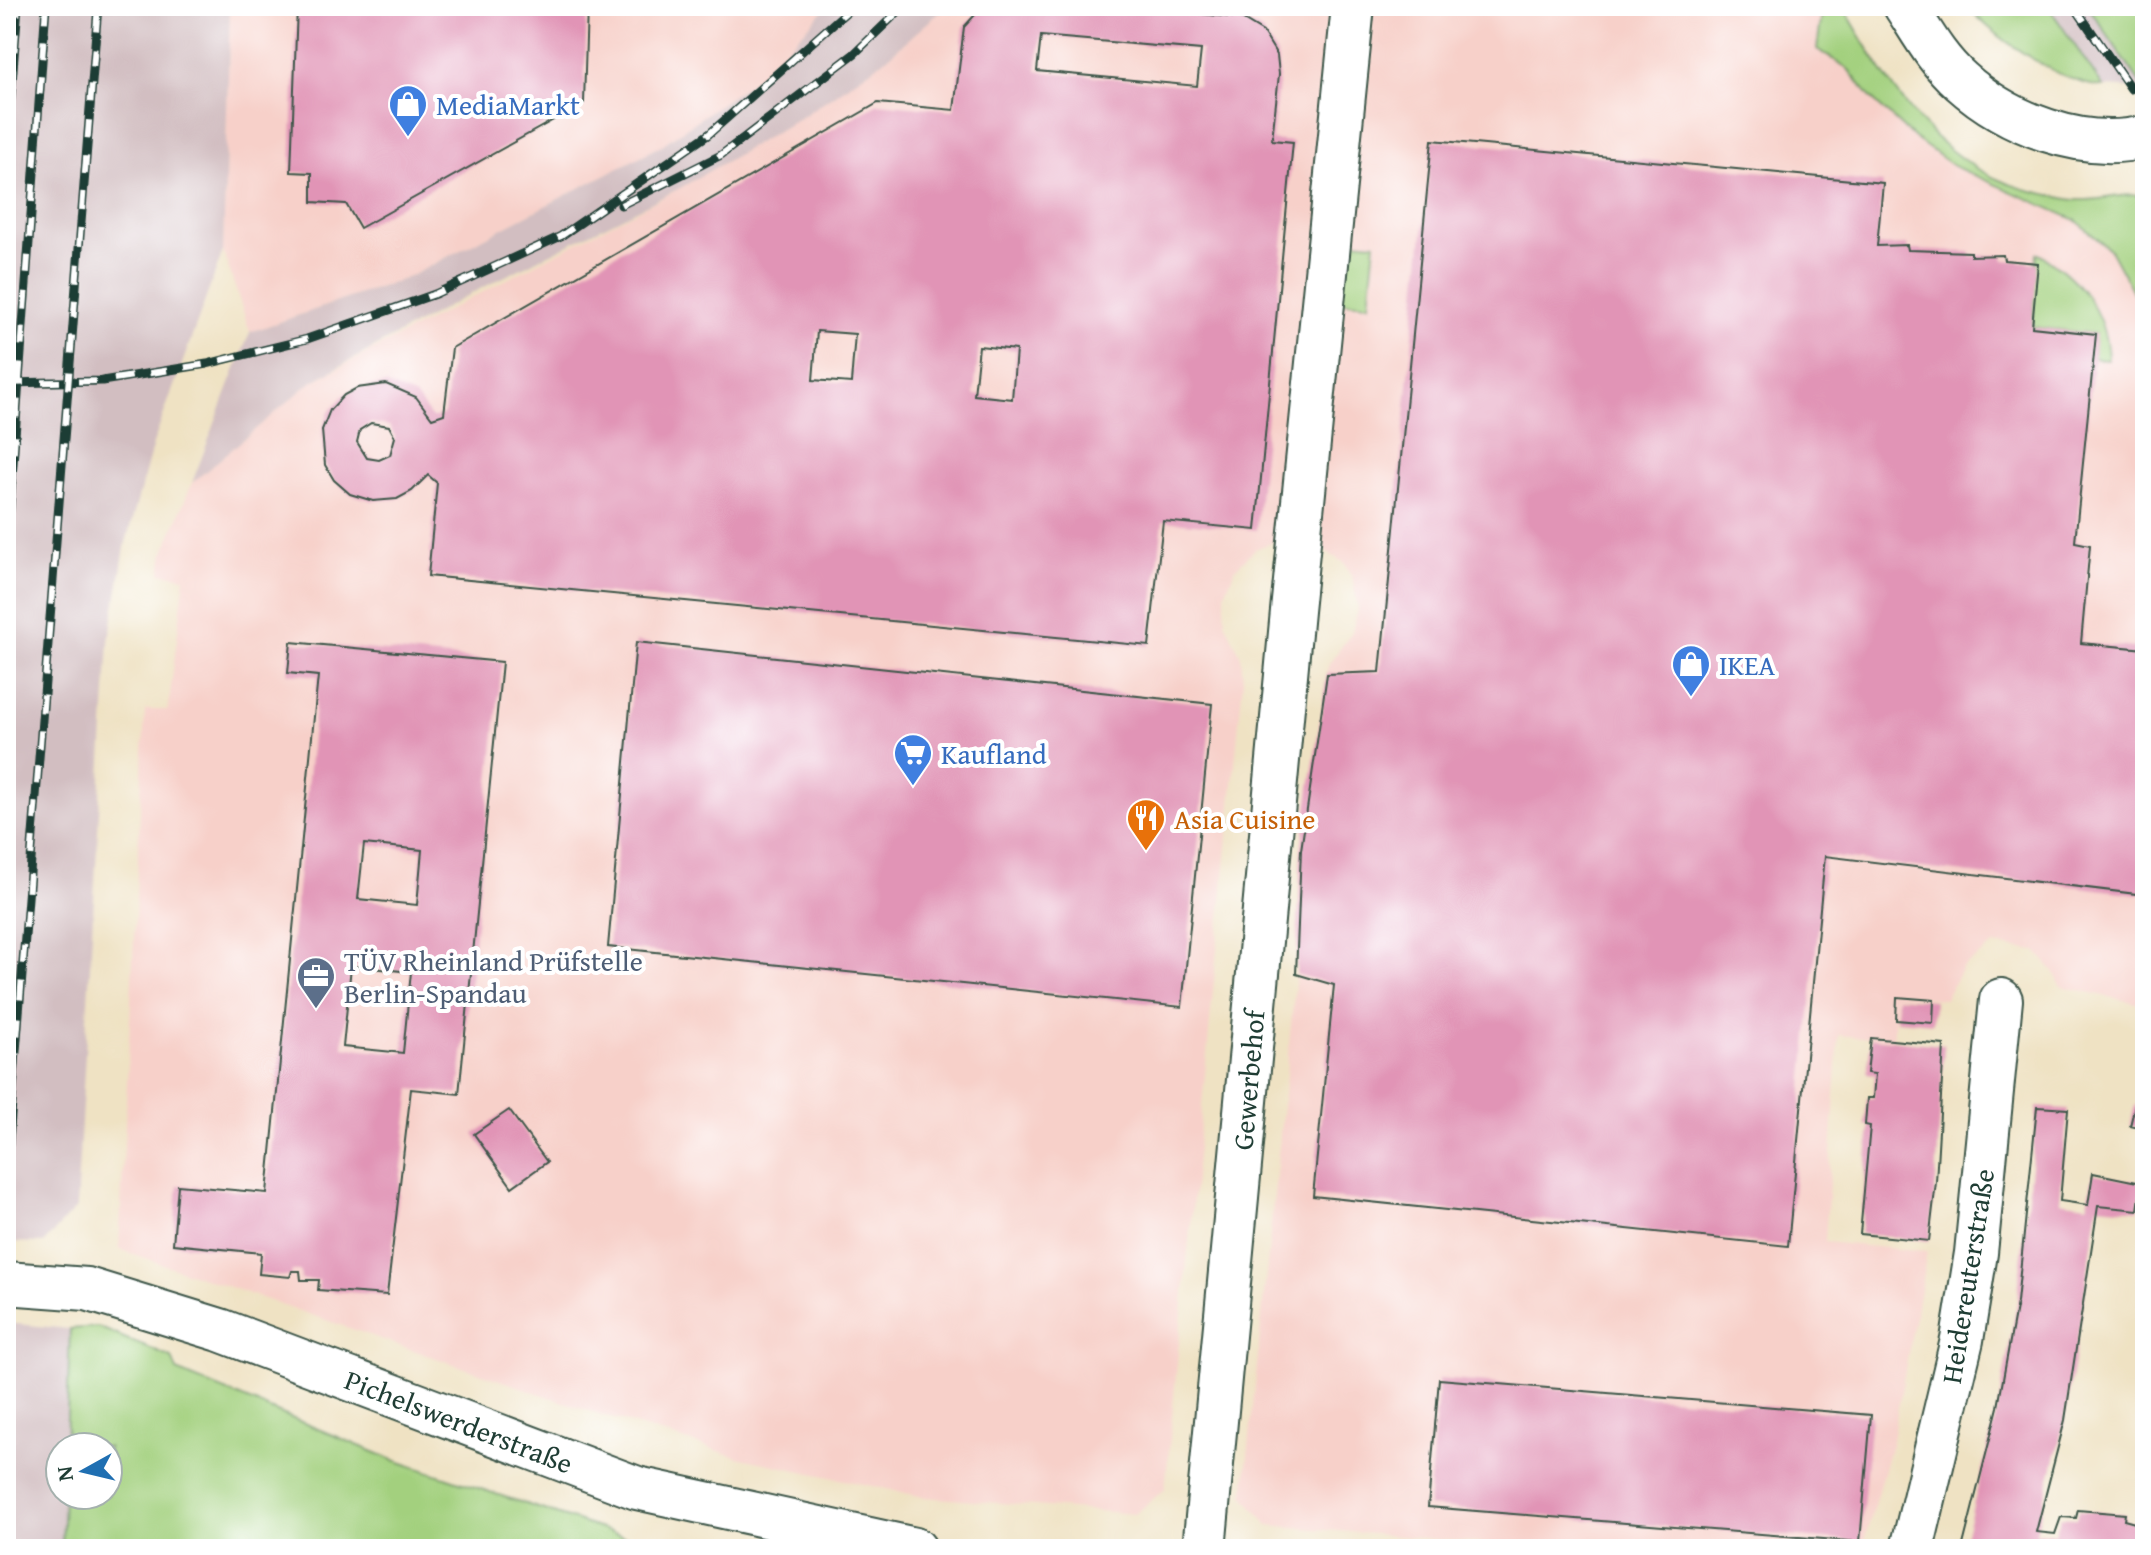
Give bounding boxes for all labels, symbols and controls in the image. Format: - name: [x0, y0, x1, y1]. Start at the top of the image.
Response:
- shop icon: MediaMarkt: [387, 83, 429, 138]
- place label: MediaMarkt: [436, 84, 580, 125]
- shop icon: IKEA: [1670, 643, 1712, 698]
- place label: IKEA: [1719, 644, 1775, 685]
- supermarket icon: Kaufland: [892, 732, 934, 787]
- place label: Kaufland: [941, 733, 1047, 774]
- restaurant icon: Asia Cuisine: [1125, 797, 1167, 852]
- place label: Asia Cuisine: [1174, 798, 1315, 839]
- place label: TÜV Rheinland Prüfstelle Berlin-Spandau: [344, 940, 643, 1013]
- office icon: TÜV Rheinland Prüfstelle Berlin-Spandau: [295, 955, 337, 1010]
- street label: Gewerbehof: [1221, 1005, 1275, 1152]
- street label: Heidereuterstraße: [1930, 1166, 2004, 1386]
- street label: Pichelswerderstraße: [339, 1359, 579, 1483]
- north arrow: [44, 1431, 124, 1511]
- text: N: [47, 1464, 81, 1483]

